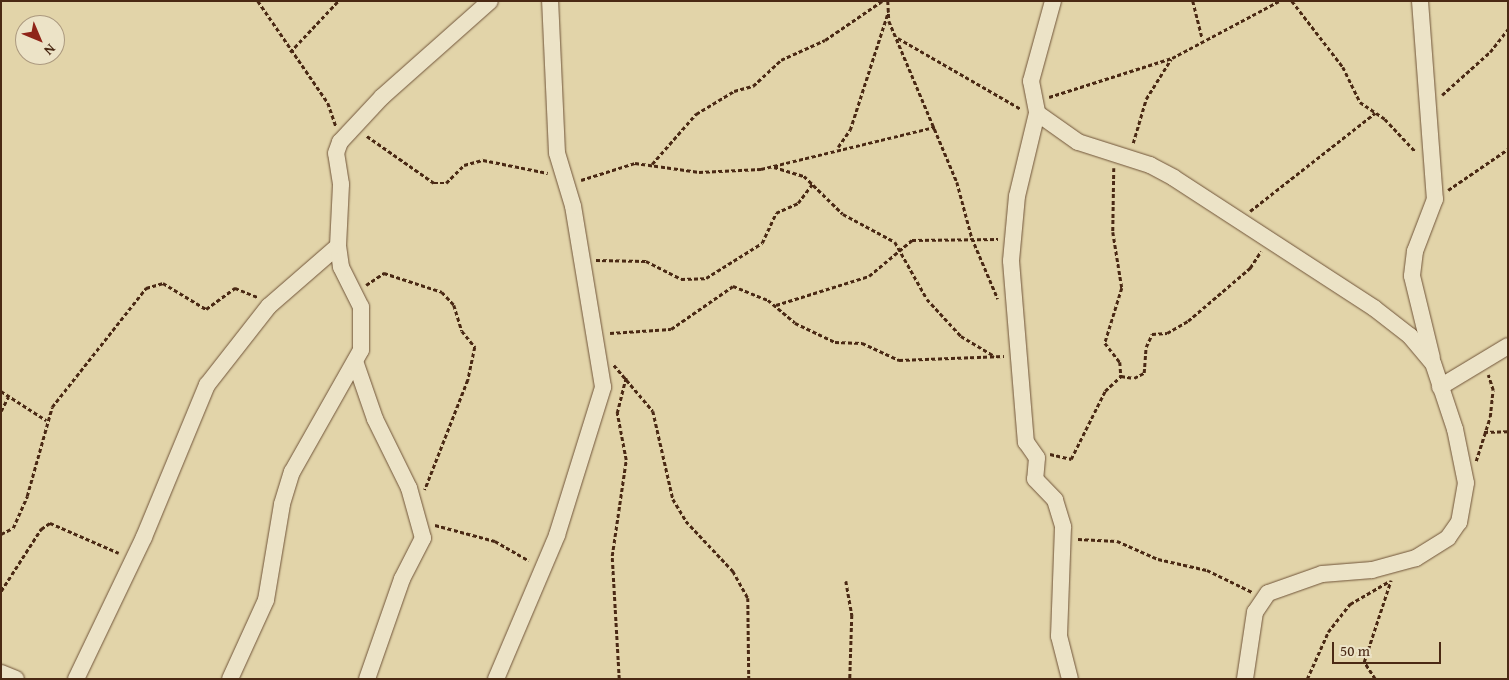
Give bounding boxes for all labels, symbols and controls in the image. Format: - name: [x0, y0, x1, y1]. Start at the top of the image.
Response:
- north arrow: [15, 15, 65, 65]
- text: N: [40, 40, 60, 60]
- scale bar: [1334, 632, 1443, 664]
- text: 50 m: [1340, 640, 1370, 661]

